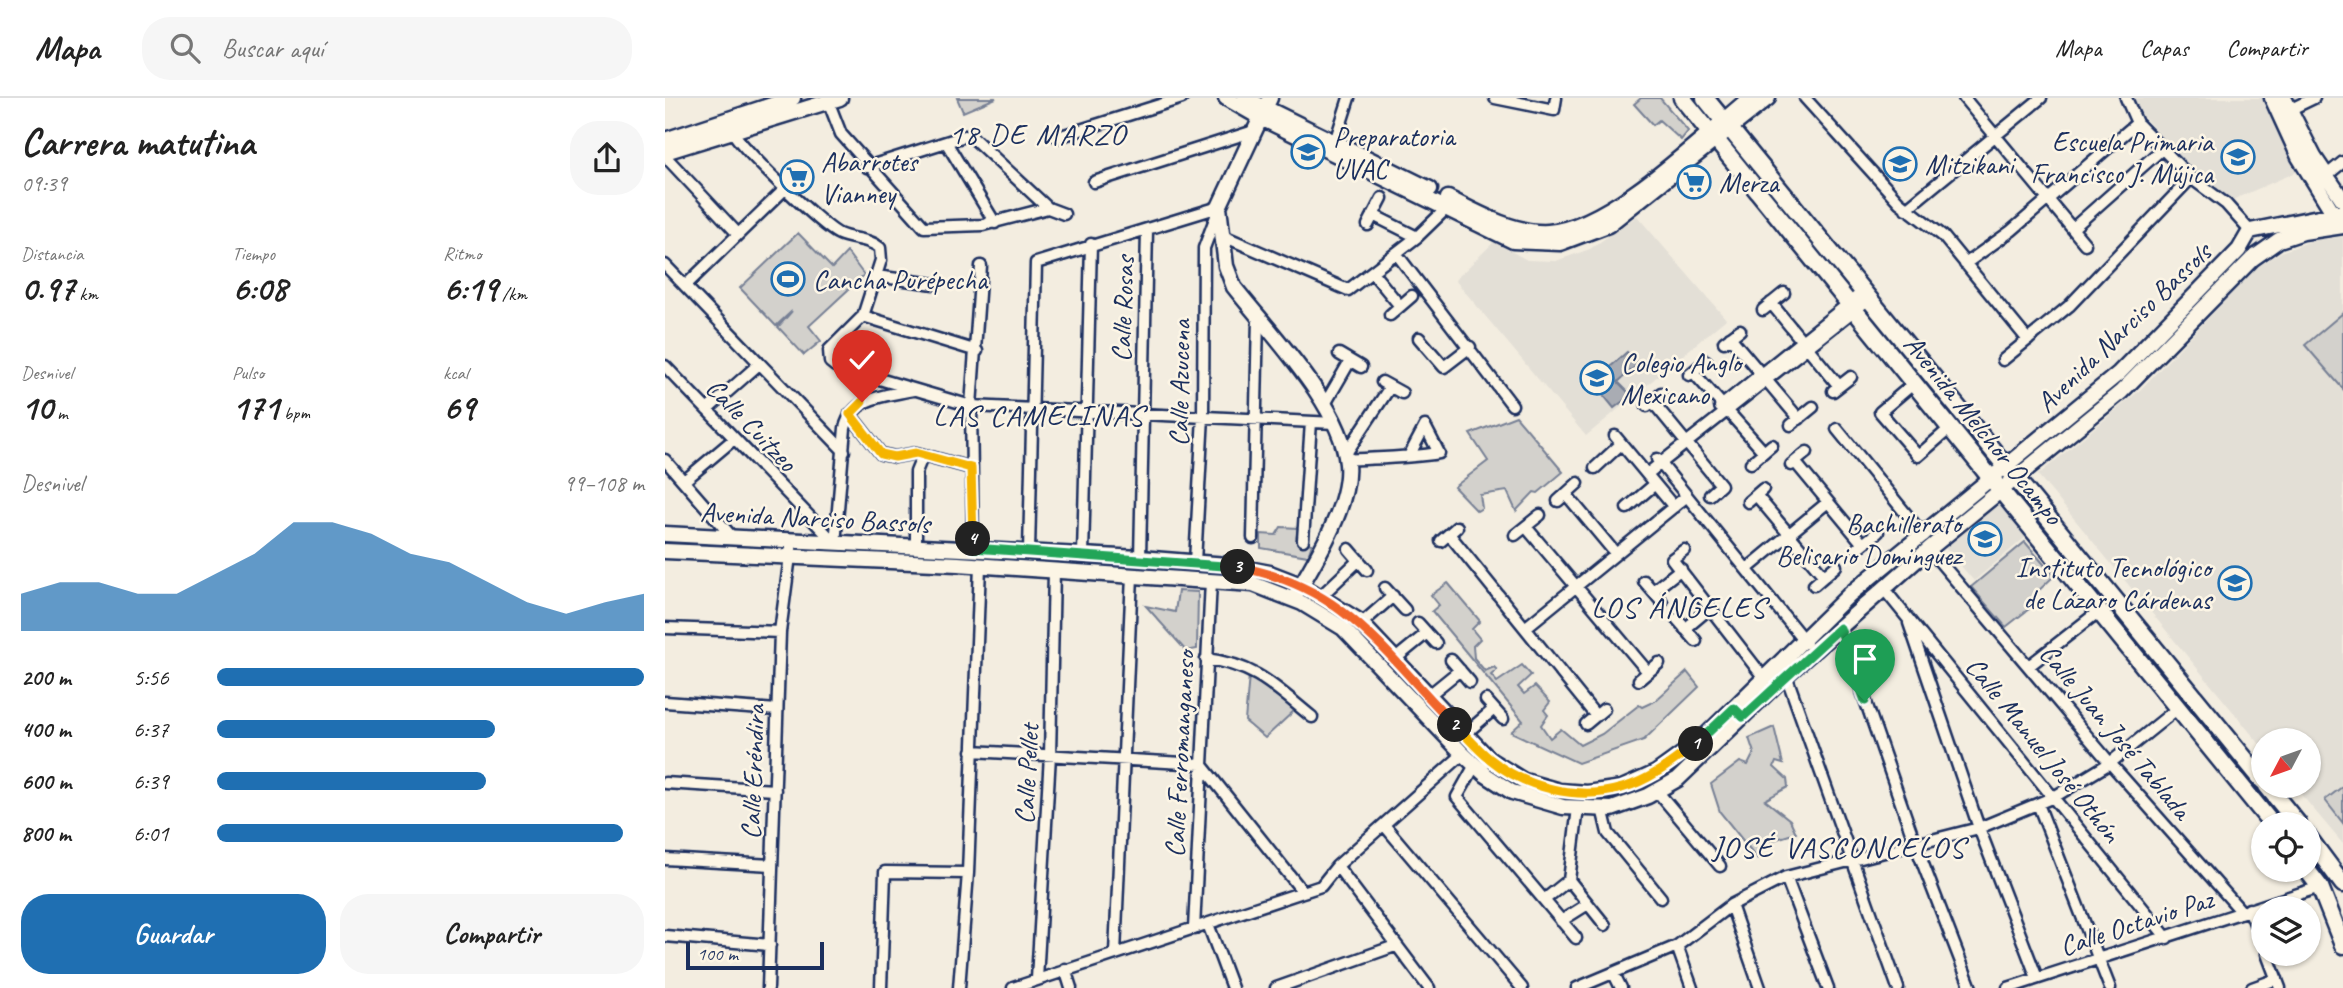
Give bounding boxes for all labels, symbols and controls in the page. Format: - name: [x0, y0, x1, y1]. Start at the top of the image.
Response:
- search box: [142, 17, 632, 80]
- text: Mapa: [35, 27, 100, 69]
- icon: search: [166, 29, 204, 67]
- text: Buscar aquí: [222, 32, 324, 65]
- text: Mapa: [2055, 33, 2102, 63]
- text: Capas: [2140, 33, 2188, 63]
- text: Compartir: [2226, 33, 2308, 63]
- district label: 18 DE MARZO: [949, 115, 1128, 153]
- text: Carrera matutina: [21, 119, 255, 166]
- place label: Preparatoria UVAC: [1333, 119, 1457, 186]
- button: share: [570, 121, 644, 195]
- place label: Escuela Primaria Francisco J. Mújica: [2031, 124, 2215, 191]
- school or university icon: Preparatoria UVAC: [1289, 133, 1327, 171]
- school or university icon: Escuela Primaria Francisco J. Mújica: [2219, 138, 2257, 176]
- place label: Abarrotes Vianney: [821, 144, 920, 211]
- school or university icon: Mitzikani: [1881, 145, 1919, 183]
- place label: Mitzikani: [1925, 147, 2017, 182]
- supermarket icon: Abarrotes Vianney: [778, 158, 816, 196]
- supermarket icon: Merza: [1675, 163, 1713, 201]
- place label: Merza: [1719, 165, 1780, 200]
- text: 09:39: [21, 169, 67, 198]
- street label: Avenida Narciso Bassols: [2029, 233, 2220, 420]
- text: Distancia: [21, 242, 83, 266]
- text: Tiempo: [232, 242, 275, 266]
- text: Ritmo: [443, 242, 481, 266]
- street label: Calle Rosas: [1103, 253, 1142, 363]
- sports icon: Cancha Purépecha: [769, 260, 807, 298]
- place label: Cancha Purépecha: [813, 262, 989, 297]
- text: 0.97: [21, 266, 75, 311]
- text: 6:08: [232, 266, 287, 311]
- text: 6:19: [443, 266, 498, 311]
- text: km: [75, 282, 98, 306]
- text: /km: [498, 282, 527, 306]
- street label: Calle Azucena: [1161, 317, 1198, 447]
- street label: Avenida Melchor Ocampo: [1896, 327, 2072, 533]
- pin: [832, 330, 892, 402]
- icon: check: [843, 341, 881, 379]
- place label: Colegio Anglo Mexicano: [1621, 345, 1744, 412]
- school or university icon: Colegio Anglo Mexicano: [1578, 359, 1616, 397]
- text: Desnivel: [21, 361, 73, 385]
- text: Pulso: [232, 361, 264, 385]
- text: kcal: [443, 361, 468, 385]
- street label: Calle Cuitzeo: [698, 370, 806, 480]
- text: 10: [21, 385, 53, 430]
- text: 171: [232, 385, 279, 430]
- text: 69: [443, 385, 475, 430]
- district label: LAS CAMELINAS: [933, 396, 1148, 434]
- text: m: [53, 401, 68, 425]
- text: bpm: [279, 401, 310, 425]
- text: Desnivel: [21, 469, 83, 498]
- text: 99–108 m: [564, 469, 644, 498]
- street label: Avenida Narciso Bassols: [699, 494, 933, 541]
- place label: Bachillerato Belisario Dominguez: [1776, 506, 1964, 573]
- school or university icon: Bachillerato Belisario Dominguez: [1966, 520, 2004, 558]
- pin: 4: [955, 522, 991, 556]
- text: 4: [968, 526, 977, 550]
- pin: 3: [1221, 550, 1255, 584]
- place label: Instituto Tecnológico de Lázaro Cárdenas: [2016, 550, 2214, 617]
- text: 3: [1233, 554, 1242, 578]
- school or university icon: Instituto Tecnológico de Lázaro Cárdenas: [2216, 564, 2254, 602]
- district label: LOS ÁNGELES: [1591, 588, 1770, 626]
- pin: [1835, 629, 1895, 701]
- street label: Calle Juan José Tablada: [2032, 636, 2201, 828]
- icon: arrive: [1846, 640, 1884, 678]
- street label: Calle Ferromanganeso: [1157, 647, 1203, 858]
- street label: Calle Manuel José Othón: [1958, 649, 2130, 850]
- text: 200 m: [21, 663, 71, 692]
- text: 5:56: [133, 663, 169, 692]
- street label: Calle Eréndira: [733, 702, 772, 840]
- pin: 2: [1437, 708, 1473, 742]
- text: 2: [1450, 712, 1459, 736]
- text: 400 m: [21, 715, 71, 744]
- text: 6:37: [133, 715, 169, 744]
- street label: Calle Pellet: [1006, 720, 1047, 825]
- pin: 1: [1679, 726, 1713, 762]
- north arrow: [2251, 728, 2321, 798]
- map controls: [2251, 728, 2321, 966]
- text: 1: [1691, 731, 1700, 755]
- text: 600 m: [21, 767, 71, 796]
- text: 6:39: [133, 767, 169, 796]
- button: locate: [2251, 812, 2321, 882]
- text: 800 m: [21, 819, 71, 848]
- text: 6:01: [133, 819, 169, 848]
- district label: JOSÉ VASCONCELOS: [1710, 828, 1969, 866]
- street label: Calle Octavio Paz: [2055, 881, 2219, 964]
- button: Guardar: [21, 894, 326, 974]
- button: Compartir: [340, 894, 644, 974]
- button: layers: [2251, 896, 2321, 966]
- scale bar: [686, 939, 824, 971]
- text: 100 m: [697, 942, 738, 966]

